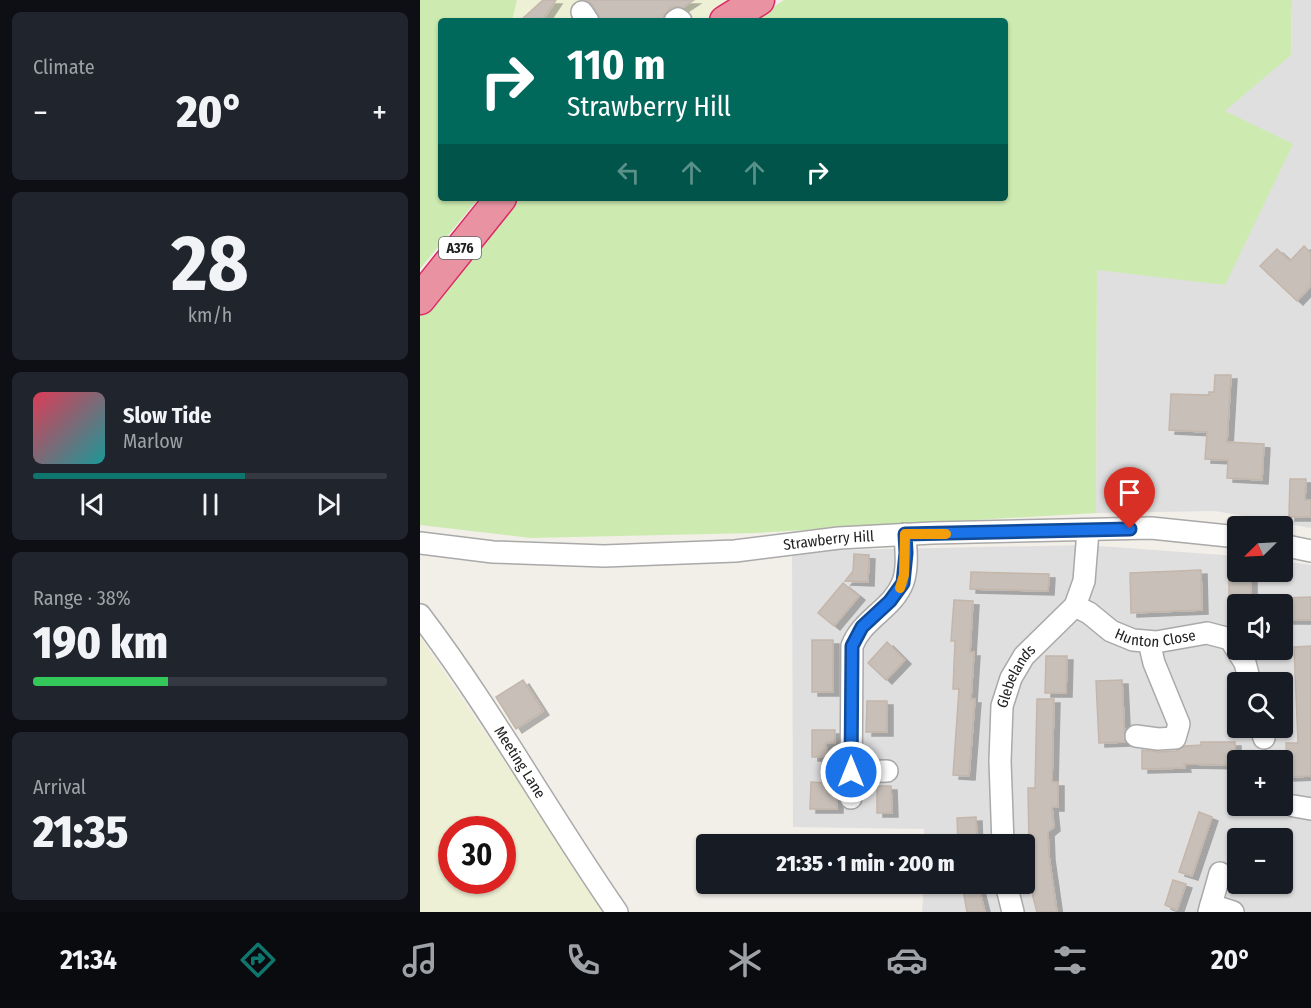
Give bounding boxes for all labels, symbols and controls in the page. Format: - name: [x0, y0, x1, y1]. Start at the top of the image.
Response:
- text: 110 m: [567, 40, 666, 90]
- icon: right: [468, 42, 546, 120]
- text: Climate: [33, 55, 95, 79]
- text: 20°: [176, 85, 243, 139]
- text: Strawberry Hill: [567, 91, 731, 123]
- text: −: [33, 93, 48, 133]
- text: +: [372, 93, 387, 133]
- icon: left: [612, 156, 645, 189]
- icon: ahead: [675, 156, 708, 189]
- icon: ahead: [738, 156, 771, 189]
- icon: right: [801, 156, 834, 189]
- text: 28: [171, 217, 249, 311]
- road number: A376: [439, 237, 481, 259]
- text: km/h: [188, 303, 232, 327]
- text: Slow Tide: [123, 402, 211, 429]
- text: Marlow: [123, 429, 183, 453]
- pin: [1104, 467, 1155, 529]
- icon: arrive: [1113, 476, 1146, 509]
- icon: previous: [76, 488, 109, 521]
- icon: pause: [194, 488, 227, 521]
- icon: next: [312, 488, 345, 521]
- north arrow: [1227, 516, 1293, 582]
- map controls: [1227, 516, 1293, 894]
- street label: Strawberry Hill: [782, 527, 875, 554]
- text: Range · 38%: [33, 586, 131, 610]
- button: sound: [1227, 594, 1293, 660]
- text: 190 km: [33, 616, 168, 670]
- street label: Hunton Close: [1112, 625, 1197, 651]
- street label: Glebelands: [993, 641, 1039, 710]
- button: search: [1227, 672, 1293, 738]
- street label: Meeting Lane: [490, 723, 549, 802]
- position arrow: [819, 740, 883, 804]
- button: +: [1227, 750, 1293, 816]
- text: Arrival: [33, 775, 86, 799]
- text: 21:35: [33, 805, 128, 859]
- speed limit sign: 30: [438, 816, 516, 894]
- button: −: [1227, 828, 1293, 894]
- text: 21:35 · 1 min · 200 m: [776, 850, 955, 877]
- icon: directions: [237, 939, 279, 981]
- icon: music: [399, 939, 441, 981]
- icon: phone: [562, 939, 604, 981]
- icon: climate: [724, 939, 766, 981]
- icon: car: [886, 939, 928, 981]
- icon: filters: [1049, 939, 1091, 981]
- text: 21:34: [60, 944, 117, 976]
- text: 20°: [1211, 944, 1251, 976]

